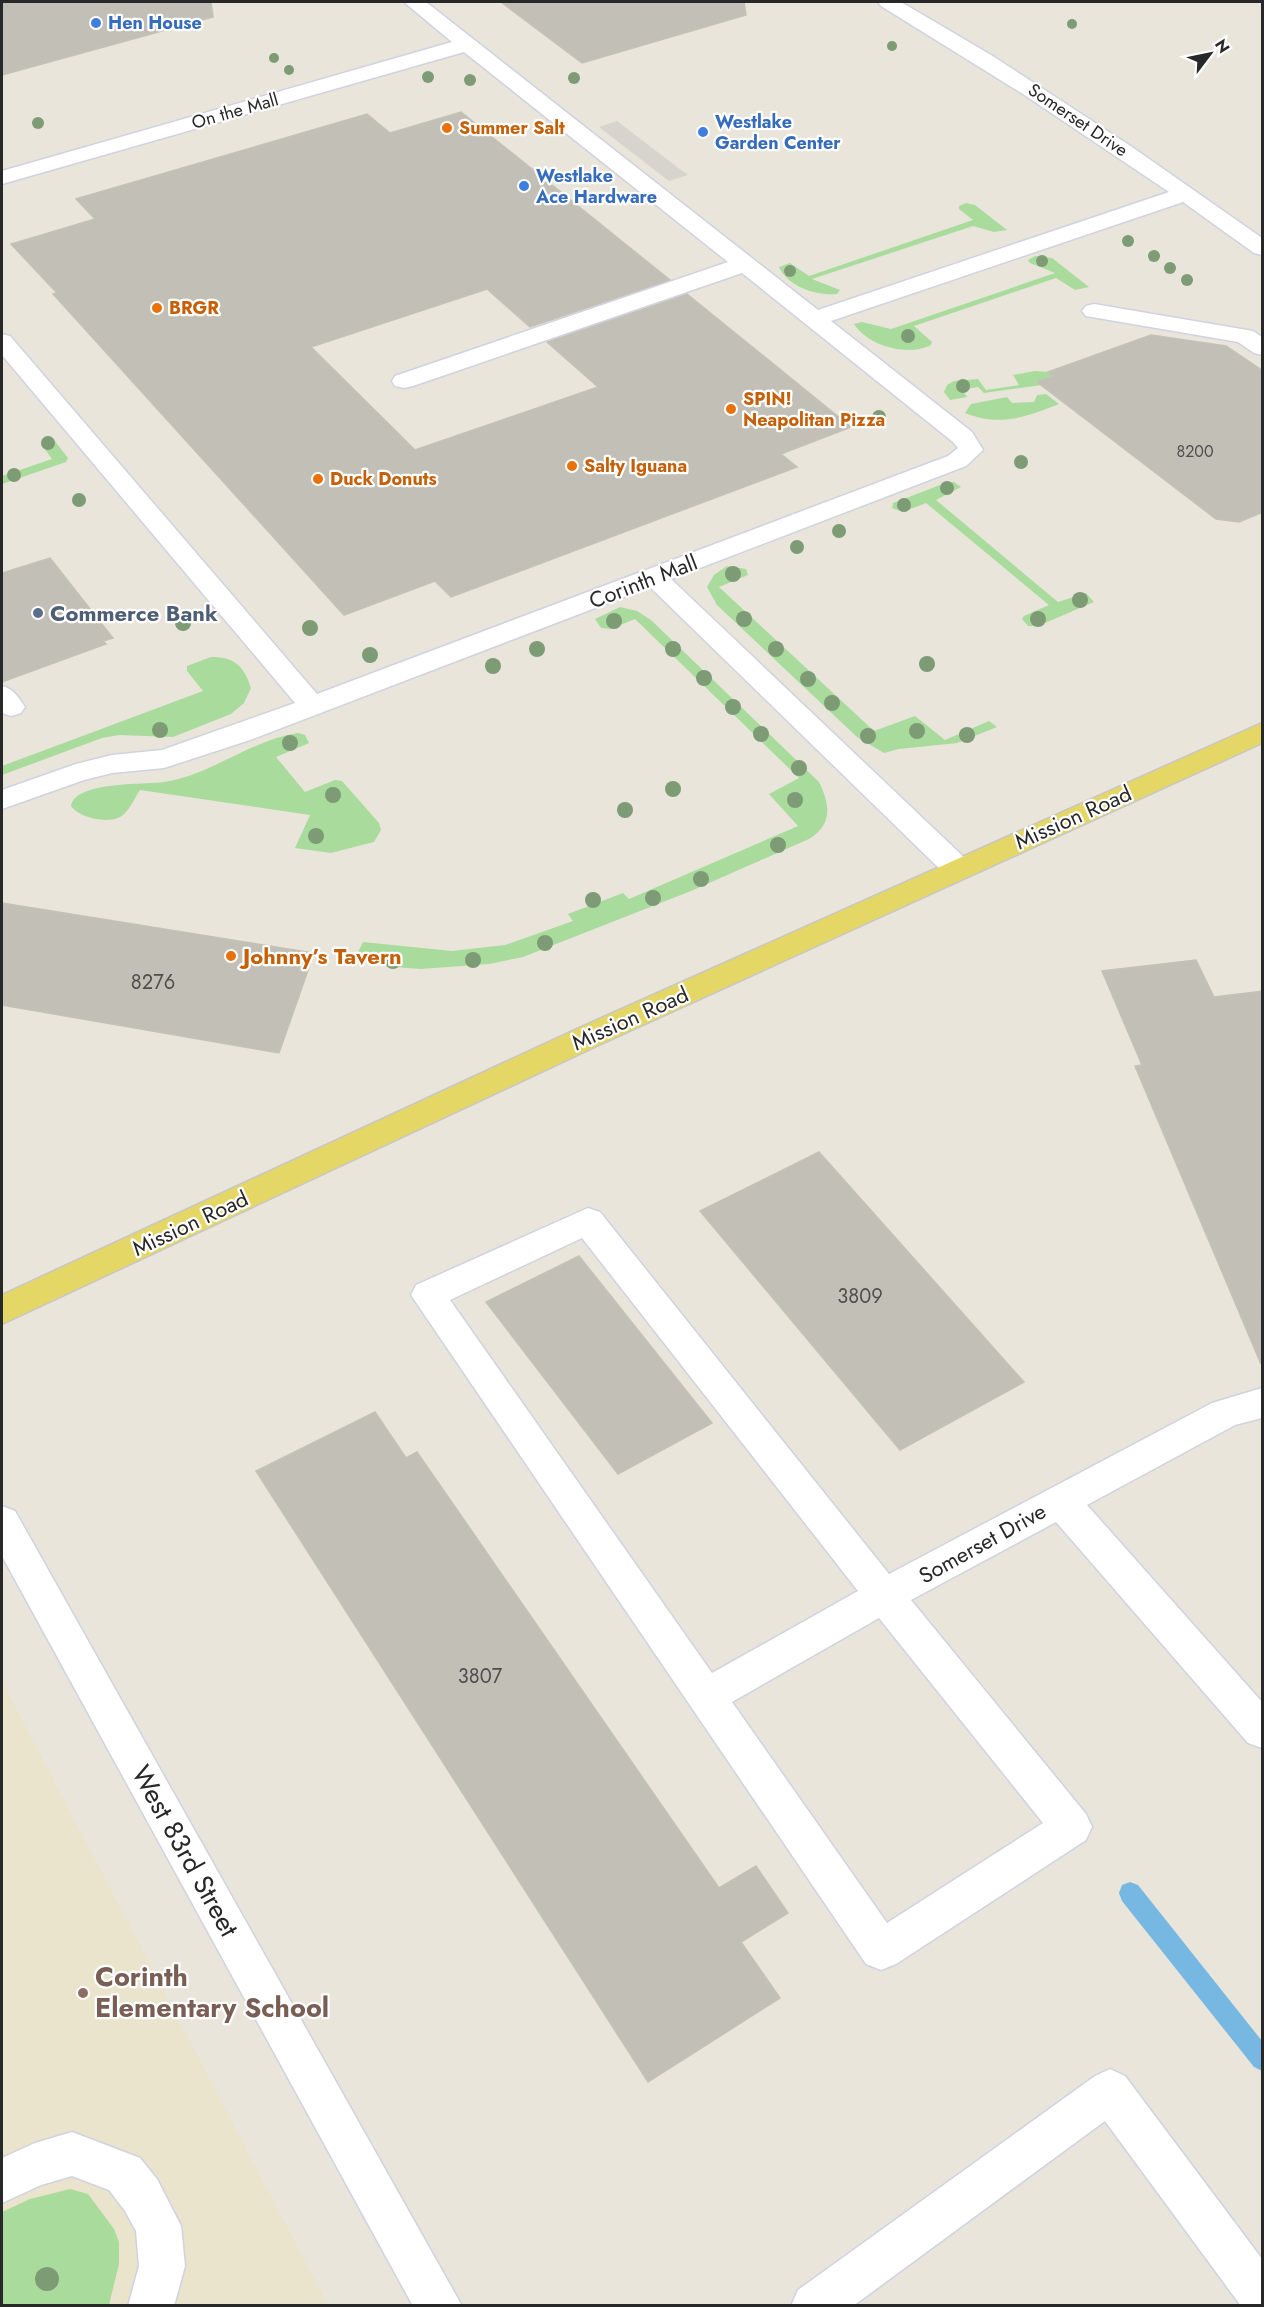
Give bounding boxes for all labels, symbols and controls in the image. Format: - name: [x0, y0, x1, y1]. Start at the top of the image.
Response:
- place label: Hen House: [108, 10, 202, 36]
- marker: Hen House: [89, 16, 103, 30]
- north arrow: [1180, 24, 1240, 84]
- text: N: [1209, 35, 1235, 58]
- street label: Somerset Drive: [1023, 77, 1133, 163]
- street label: On the Mall: [189, 86, 281, 136]
- place label: Westlake Garden Center: [715, 109, 841, 156]
- place label: Summer Salt: [459, 115, 565, 141]
- marker: Summer Salt: [440, 121, 454, 135]
- marker: Westlake Garden Center: [696, 125, 710, 139]
- place label: Westlake Ace Hardware: [535, 163, 657, 210]
- marker: Westlake Ace Hardware: [517, 179, 531, 193]
- place label: BRGR: [169, 295, 219, 321]
- marker: BRGR: [150, 301, 164, 315]
- place label: SPIN! Neapolitan Pizza: [743, 386, 885, 433]
- marker: SPIN! Neapolitan Pizza: [724, 402, 738, 416]
- house number: 8200: [1176, 440, 1214, 463]
- place label: Salty Iguana: [584, 453, 687, 479]
- marker: Salty Iguana: [565, 459, 579, 473]
- place label: Duck Donuts: [330, 466, 437, 492]
- marker: Duck Donuts: [311, 472, 325, 486]
- street label: Corinth Mall: [584, 546, 702, 616]
- place label: Commerce Bank: [50, 597, 218, 629]
- marker: Commerce Bank: [31, 606, 45, 620]
- street label: Mission Road: [1010, 777, 1136, 857]
- place label: Johnny’s Tavern: [239, 940, 402, 972]
- marker: Johnny’s Tavern: [224, 949, 238, 963]
- house number: 8276: [131, 968, 175, 997]
- street label: Mission Road: [567, 978, 693, 1058]
- street label: Mission Road: [127, 1182, 253, 1264]
- house number: 3809: [837, 1282, 883, 1311]
- street label: Somerset Drive: [913, 1495, 1051, 1591]
- house number: 3807: [458, 1662, 503, 1691]
- street label: West 83rd Street: [122, 1758, 249, 1944]
- place label: Corinth Elementary School: [95, 1957, 329, 2027]
- marker: Corinth Elementary School: [76, 1986, 90, 2000]

